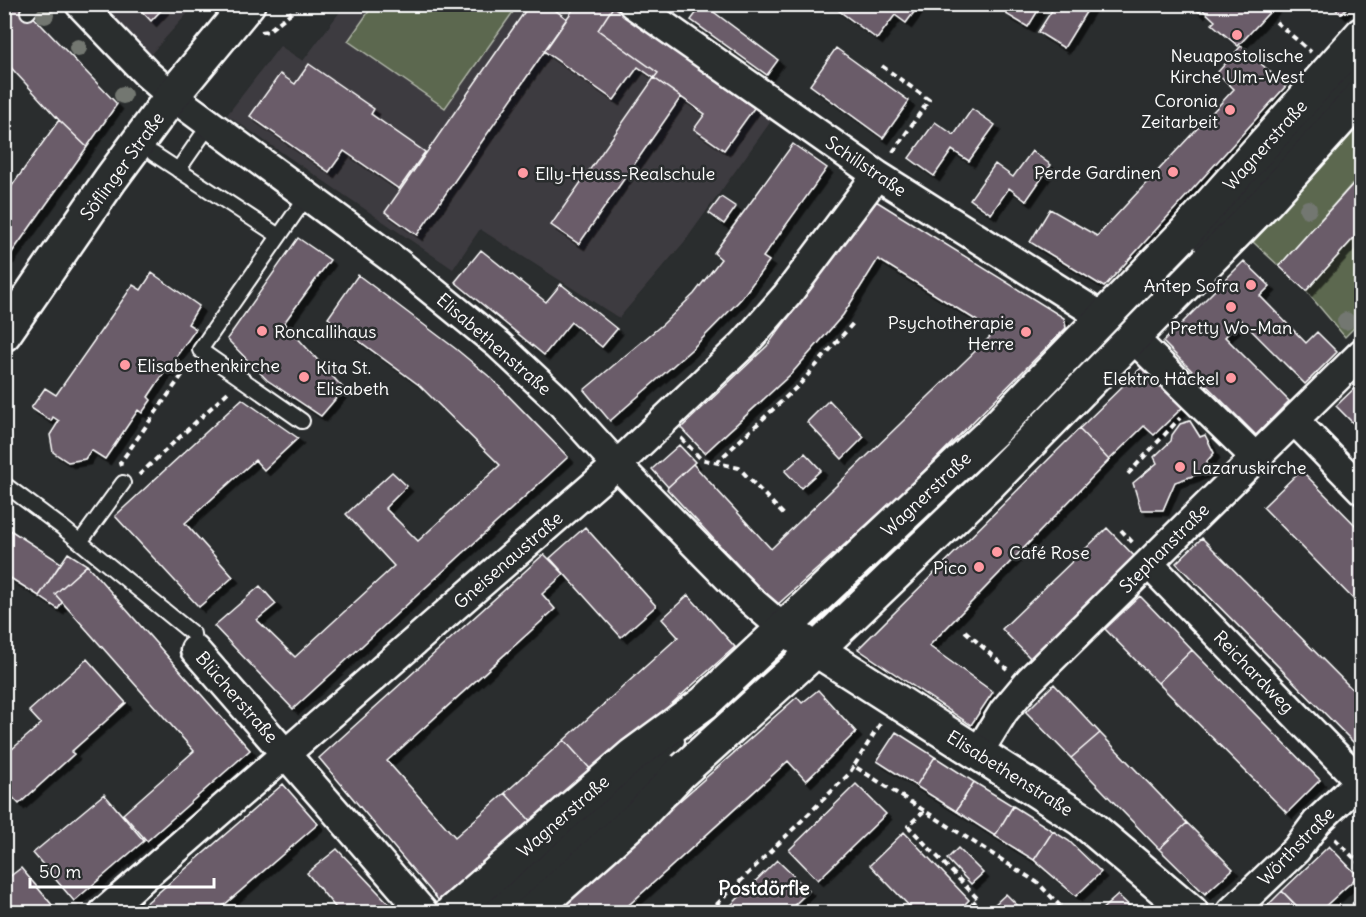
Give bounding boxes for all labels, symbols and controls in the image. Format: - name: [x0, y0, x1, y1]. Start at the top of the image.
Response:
- marker: Neuapostolische Kirche Ulm-West: [1230, 28, 1244, 42]
- place label: Neuapostolische Kirche Ulm-West: [1170, 44, 1304, 88]
- place label: Coronia Zeitarbeit: [1141, 89, 1218, 133]
- street label: Wagnerstraße: [1218, 95, 1312, 195]
- marker: Coronia Zeitarbeit: [1223, 103, 1237, 117]
- street label: Söflinger Straße: [75, 107, 169, 225]
- street label: Schillstraße: [821, 131, 911, 201]
- place label: Perde Gardinen: [1034, 161, 1161, 184]
- place label: Elly-Heuss-Realschule: [535, 162, 715, 185]
- marker: Perde Gardinen: [1166, 165, 1180, 179]
- marker: Elly-Heuss-Realschule: [516, 166, 530, 180]
- place label: Antep Sofra: [1144, 274, 1239, 297]
- marker: Antep Sofra: [1244, 278, 1258, 292]
- street label: Elisabethenstraße: [432, 288, 556, 400]
- marker: Pretty Wo-Man: [1224, 300, 1238, 314]
- place label: Psychotherapie Herre: [888, 311, 1014, 355]
- place label: Pretty Wo-Man: [1170, 316, 1292, 339]
- place label: Roncallihaus: [274, 320, 377, 343]
- marker: Roncallihaus: [255, 324, 269, 338]
- marker: Psychotherapie Herre: [1019, 325, 1033, 339]
- place label: Elisabethenkirche: [137, 354, 280, 377]
- place label: Kita St. Elisabeth: [316, 356, 389, 400]
- marker: Elisabethenkirche: [118, 358, 132, 372]
- place label: Elektro Häckel: [1103, 367, 1219, 390]
- marker: Kita St. Elisabeth: [297, 370, 311, 384]
- marker: Elektro Häckel: [1224, 371, 1238, 385]
- street label: Wagnerstraße: [876, 446, 976, 542]
- place label: Lazaruskirche: [1192, 456, 1306, 479]
- marker: Lazaruskirche: [1173, 460, 1187, 474]
- street label: Stephanstraße: [1114, 498, 1214, 598]
- street label: Gneisenaustraße: [449, 506, 567, 614]
- place label: Café Rose: [1009, 541, 1090, 564]
- marker: Café Rose: [990, 545, 1004, 559]
- place label: Pico: [933, 556, 967, 579]
- marker: Pico: [972, 560, 986, 574]
- street label: Reichardweg: [1209, 626, 1299, 718]
- street label: Blücherstraße: [191, 646, 283, 748]
- street label: Elisabethenstraße: [943, 725, 1077, 821]
- street label: Wagnerstraße: [512, 770, 614, 862]
- street label: Wörthstraße: [1253, 802, 1339, 890]
- scale bar: [30, 851, 214, 889]
- text: 50 m: [39, 860, 81, 883]
- district label: Postdörfle: [718, 875, 810, 900]

